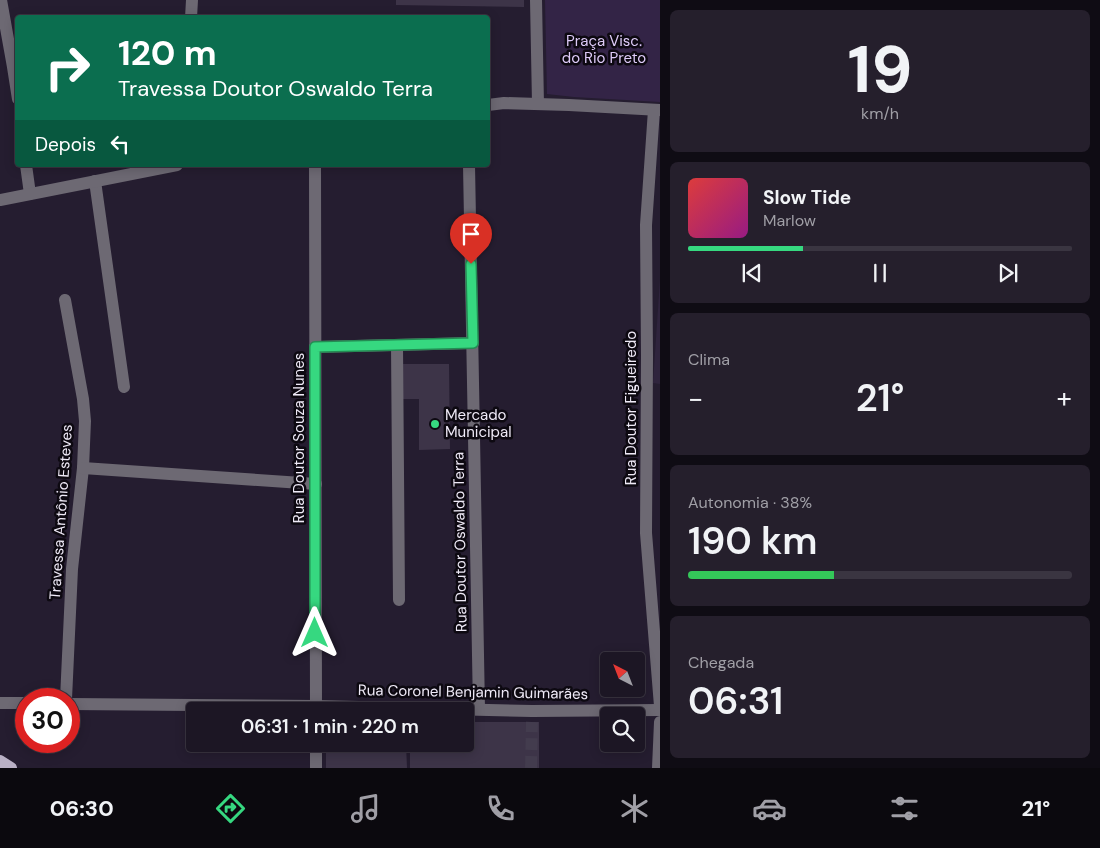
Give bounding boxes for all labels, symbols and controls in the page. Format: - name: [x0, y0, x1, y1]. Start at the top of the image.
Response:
- text: 19: [848, 28, 912, 112]
- text: 120 m: [118, 30, 217, 76]
- park label: Praça Visc. do Rio Preto: [562, 31, 646, 68]
- icon: right: [35, 35, 100, 100]
- text: Travessa Doutor Oswaldo Terra: [118, 74, 433, 103]
- text: km/h: [861, 103, 899, 124]
- icon: left: [106, 130, 134, 158]
- text: Depois: [35, 132, 96, 157]
- text: Slow Tide: [763, 185, 851, 210]
- text: Marlow: [763, 210, 816, 231]
- pin: [450, 213, 492, 264]
- icon: arrive: [457, 220, 485, 248]
- icon: previous: [738, 259, 766, 287]
- icon: pause: [866, 259, 894, 287]
- icon: next: [994, 259, 1022, 287]
- street label: Rua Doutor Figueiredo: [621, 331, 641, 485]
- text: Clima: [688, 349, 730, 370]
- street label: Rua Doutor Souza Nunes: [289, 353, 309, 523]
- text: 21°: [856, 373, 904, 423]
- text: −: [688, 380, 703, 417]
- text: +: [1057, 380, 1072, 417]
- place label: Mercado Municipal: [445, 405, 512, 442]
- marker: Mercado Municipal: [429, 418, 441, 430]
- street label: Travessa Antônio Esteves: [45, 424, 77, 600]
- street label: Rua Doutor Oswaldo Terra: [448, 452, 472, 632]
- text: Autonomia · 38%: [688, 492, 812, 513]
- text: 190 km: [688, 516, 817, 566]
- position arrow: [288, 606, 340, 658]
- north arrow: [600, 652, 645, 698]
- map controls: [600, 652, 645, 752]
- text: Chegada: [688, 652, 754, 673]
- text: 06:31: [688, 676, 783, 726]
- street label: Rua Coronel Benjamin Guimarães: [358, 680, 588, 704]
- speed limit sign: 30: [15, 688, 80, 753]
- button: search: [600, 707, 645, 752]
- text: 06:31 · 1 min · 220 m: [241, 714, 419, 739]
- icon: directions: [213, 791, 248, 826]
- icon: music: [348, 791, 383, 826]
- icon: phone: [483, 791, 518, 826]
- icon: climate: [617, 791, 652, 826]
- icon: car: [752, 791, 787, 826]
- icon: filters: [887, 791, 922, 826]
- text: 06:30: [50, 794, 114, 823]
- text: 21°: [1021, 794, 1050, 823]

